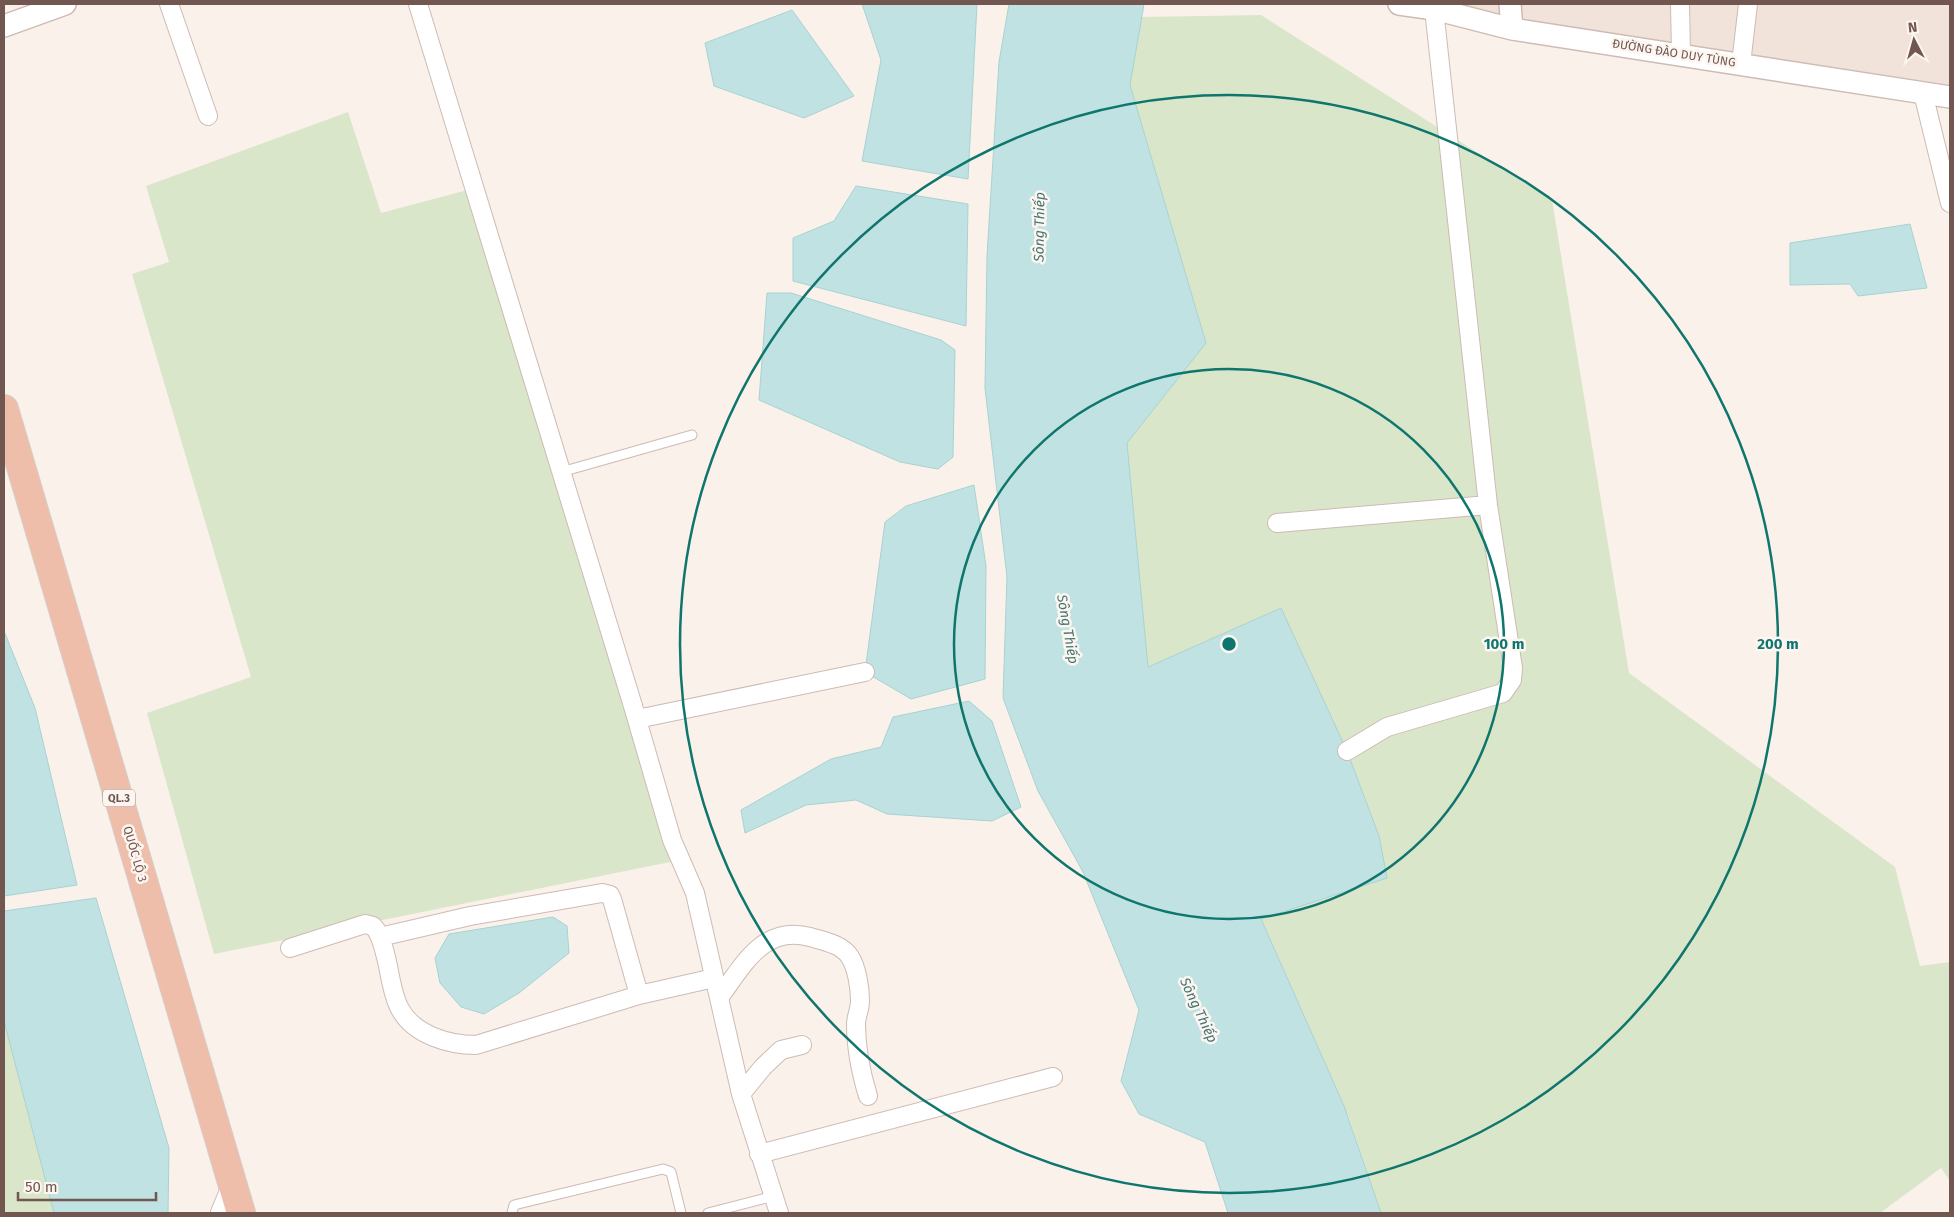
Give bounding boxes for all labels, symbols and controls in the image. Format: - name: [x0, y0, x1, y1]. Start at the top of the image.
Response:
- north arrow: [1889, 15, 1939, 65]
- text: N: [1907, 19, 1918, 37]
- street label: ĐƯỜNG ĐÀO DUY TÙNG: [1611, 35, 1737, 70]
- water label: Sông Thiếp: [1029, 192, 1049, 263]
- water label: Sông Thiếp: [1053, 592, 1083, 665]
- centre of rings: [1220, 635, 1238, 653]
- text: 100 m: [1484, 635, 1524, 653]
- text: 200 m: [1757, 635, 1799, 653]
- road number: QL.3: [103, 790, 135, 806]
- street label: QUỐC LỘ 3: [120, 824, 153, 883]
- water label: Sông Thiếp: [1176, 974, 1222, 1046]
- scale bar: [18, 1170, 155, 1202]
- text: 50 m: [25, 1178, 58, 1196]

